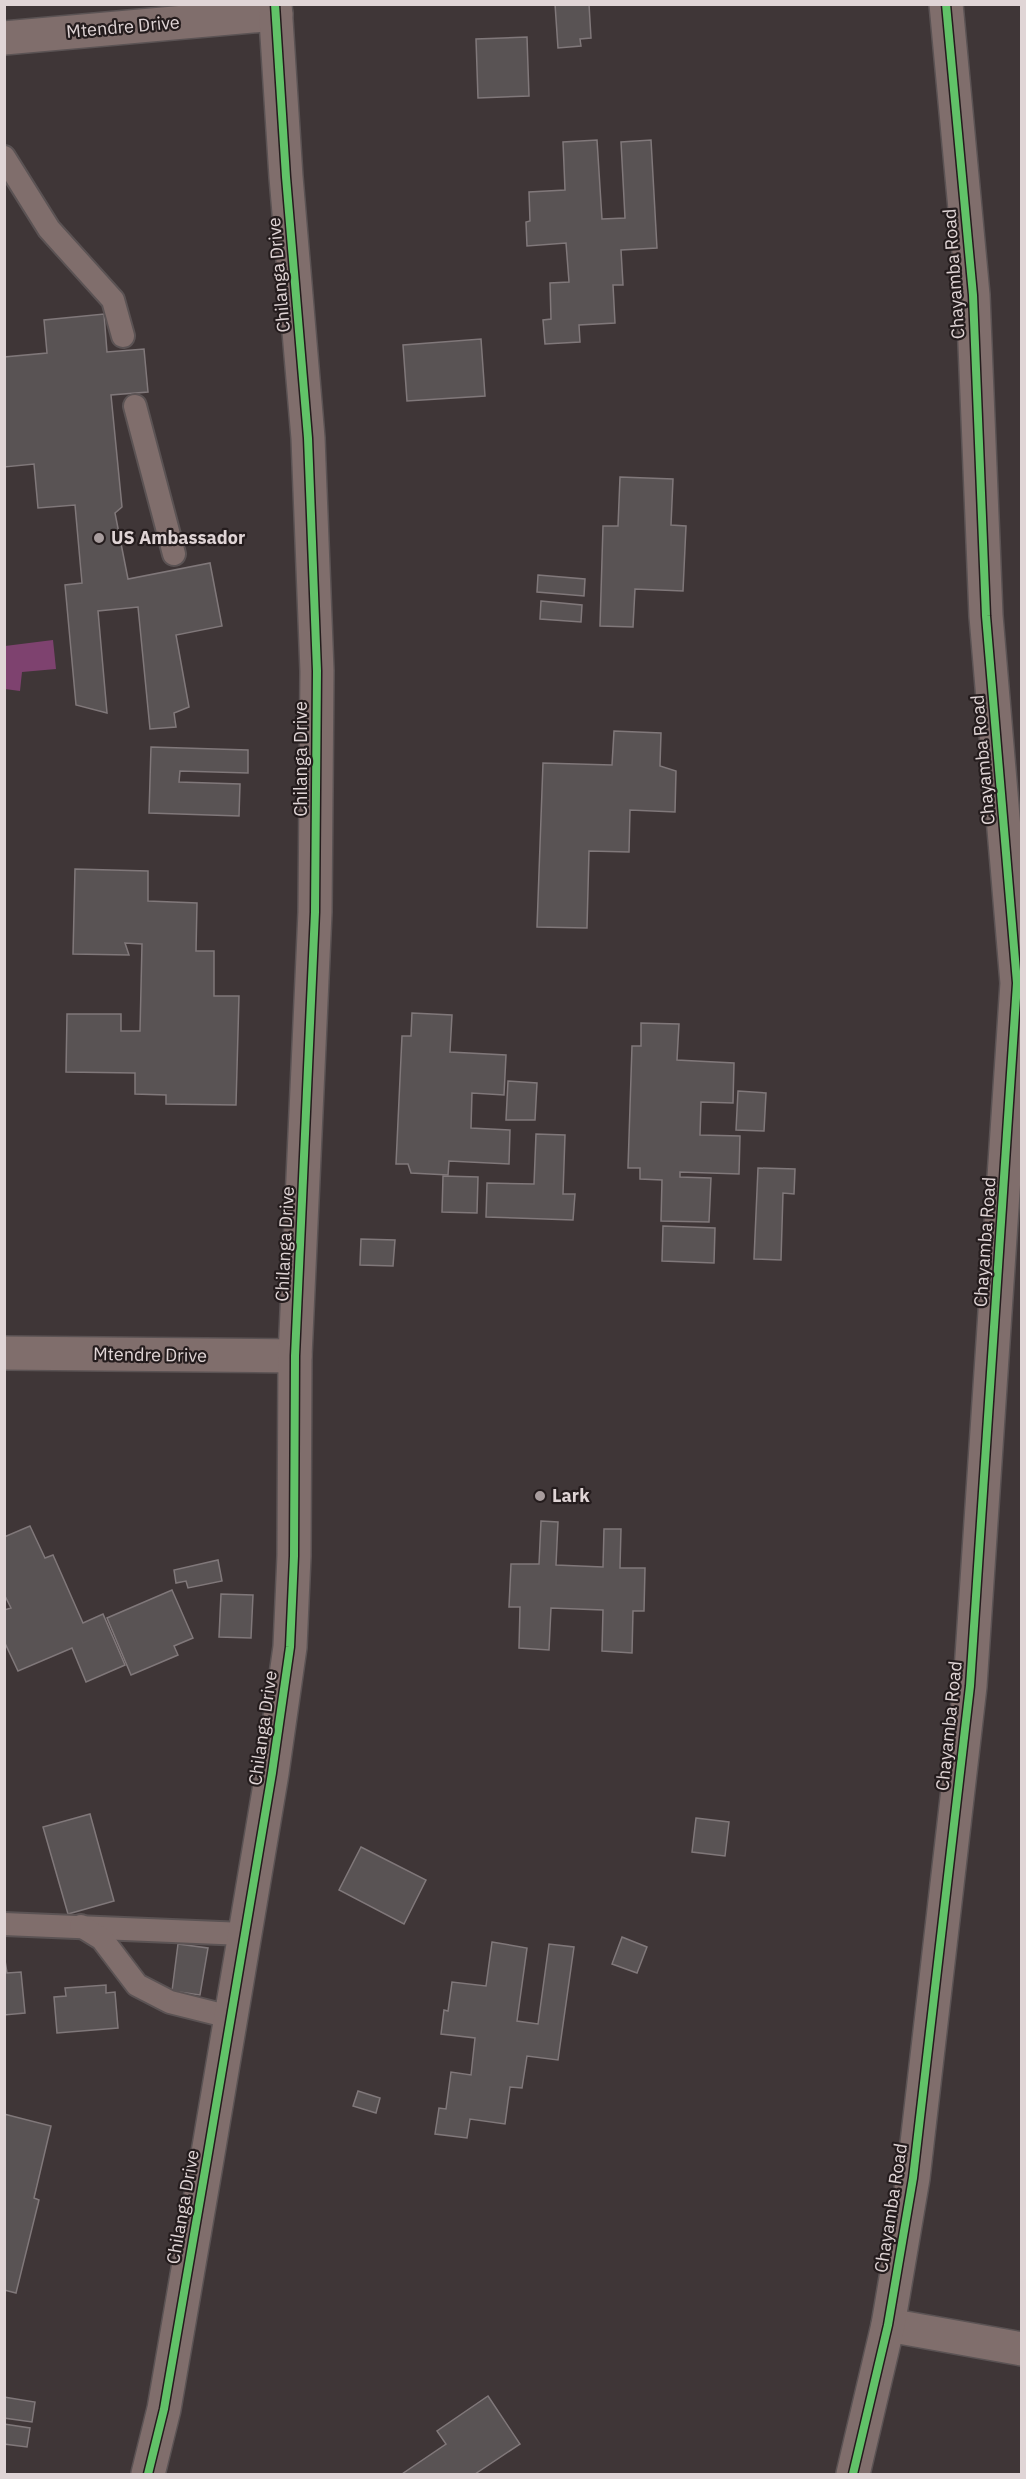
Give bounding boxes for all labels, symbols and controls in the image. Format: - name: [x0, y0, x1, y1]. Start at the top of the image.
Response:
- street label: Mtendre Drive: [65, 10, 181, 43]
- street label: Chayamba Road: [937, 208, 970, 340]
- street label: Chilanga Drive: [262, 216, 295, 334]
- place label: US Ambassador: [111, 526, 245, 549]
- marker: US Ambassador: [92, 531, 106, 545]
- street label: Chayamba Road: [965, 694, 1000, 826]
- street label: Chilanga Drive: [289, 701, 312, 817]
- street label: Chayamba Road: [968, 1176, 1001, 1308]
- street label: Chilanga Drive: [270, 1185, 299, 1302]
- street label: Mtendre Drive: [93, 1342, 207, 1367]
- place label: Lark: [552, 1484, 590, 1507]
- marker: Lark: [533, 1489, 547, 1503]
- street label: Chayamba Road: [930, 1660, 967, 1792]
- street label: Chilanga Drive: [243, 1669, 282, 1787]
- street label: Chayamba Road: [869, 2142, 912, 2274]
- street label: Chilanga Drive: [161, 2148, 204, 2266]

